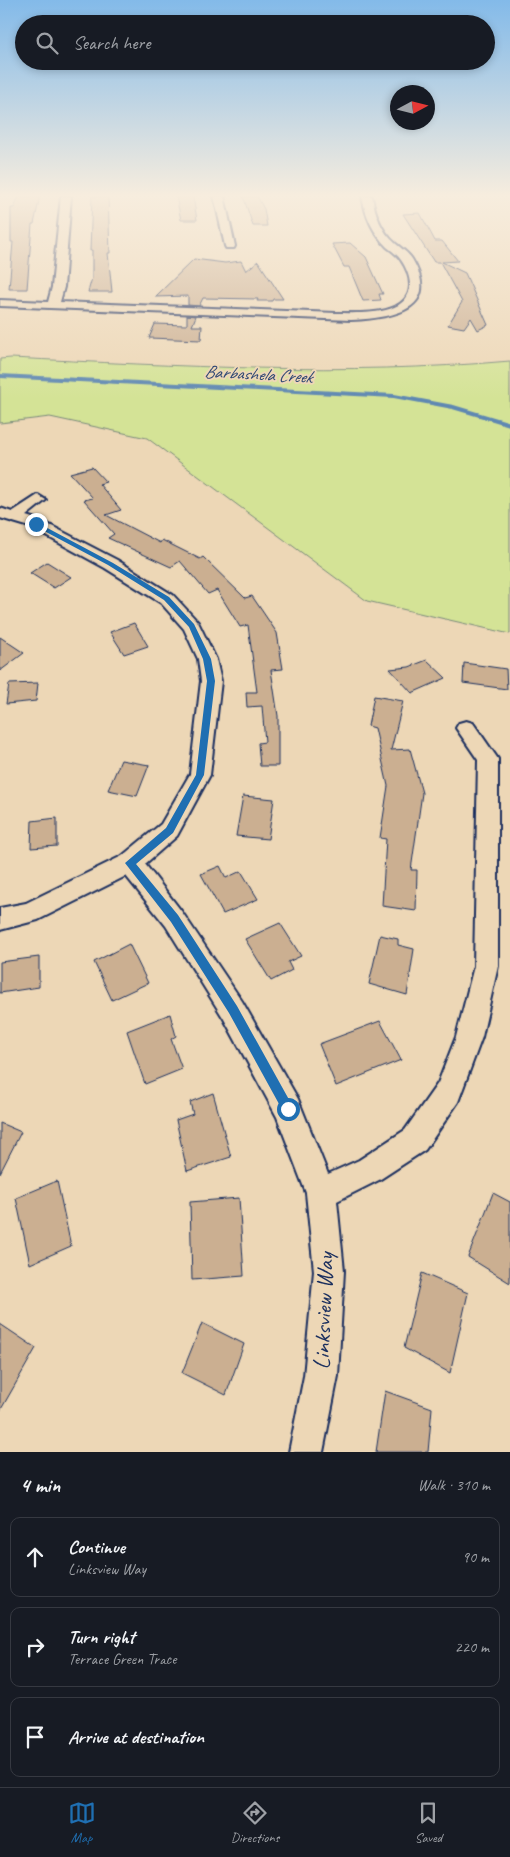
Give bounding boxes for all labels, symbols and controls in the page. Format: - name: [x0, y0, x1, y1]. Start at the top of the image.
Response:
- search box: [15, 15, 495, 70]
- icon: search: [33, 29, 61, 57]
- text: Search here: [73, 31, 150, 55]
- north arrow: [390, 85, 435, 130]
- water label: Barbashela Creek: [204, 360, 316, 388]
- route end: [25, 513, 48, 536]
- route start: [277, 1098, 300, 1121]
- street label: Linksview Way: [306, 1250, 340, 1370]
- text: 4 min: [20, 1472, 60, 1498]
- text: Walk · 310 m: [418, 1475, 490, 1495]
- text: Continue: [68, 1535, 125, 1559]
- icon: ahead: [21, 1543, 49, 1571]
- text: 90 m: [462, 1547, 489, 1567]
- text: Linksview Way: [68, 1559, 146, 1579]
- text: Turn right: [68, 1625, 135, 1649]
- icon: right: [21, 1633, 49, 1661]
- text: 220 m: [455, 1637, 489, 1657]
- text: Terrace Green Trace: [68, 1649, 177, 1669]
- icon: arrive: [21, 1723, 49, 1751]
- text: Arrive at destination: [68, 1725, 204, 1749]
- tab: Map: [68, 1799, 96, 1846]
- tab: Directions: [231, 1799, 279, 1846]
- tab: Saved: [414, 1799, 442, 1846]

